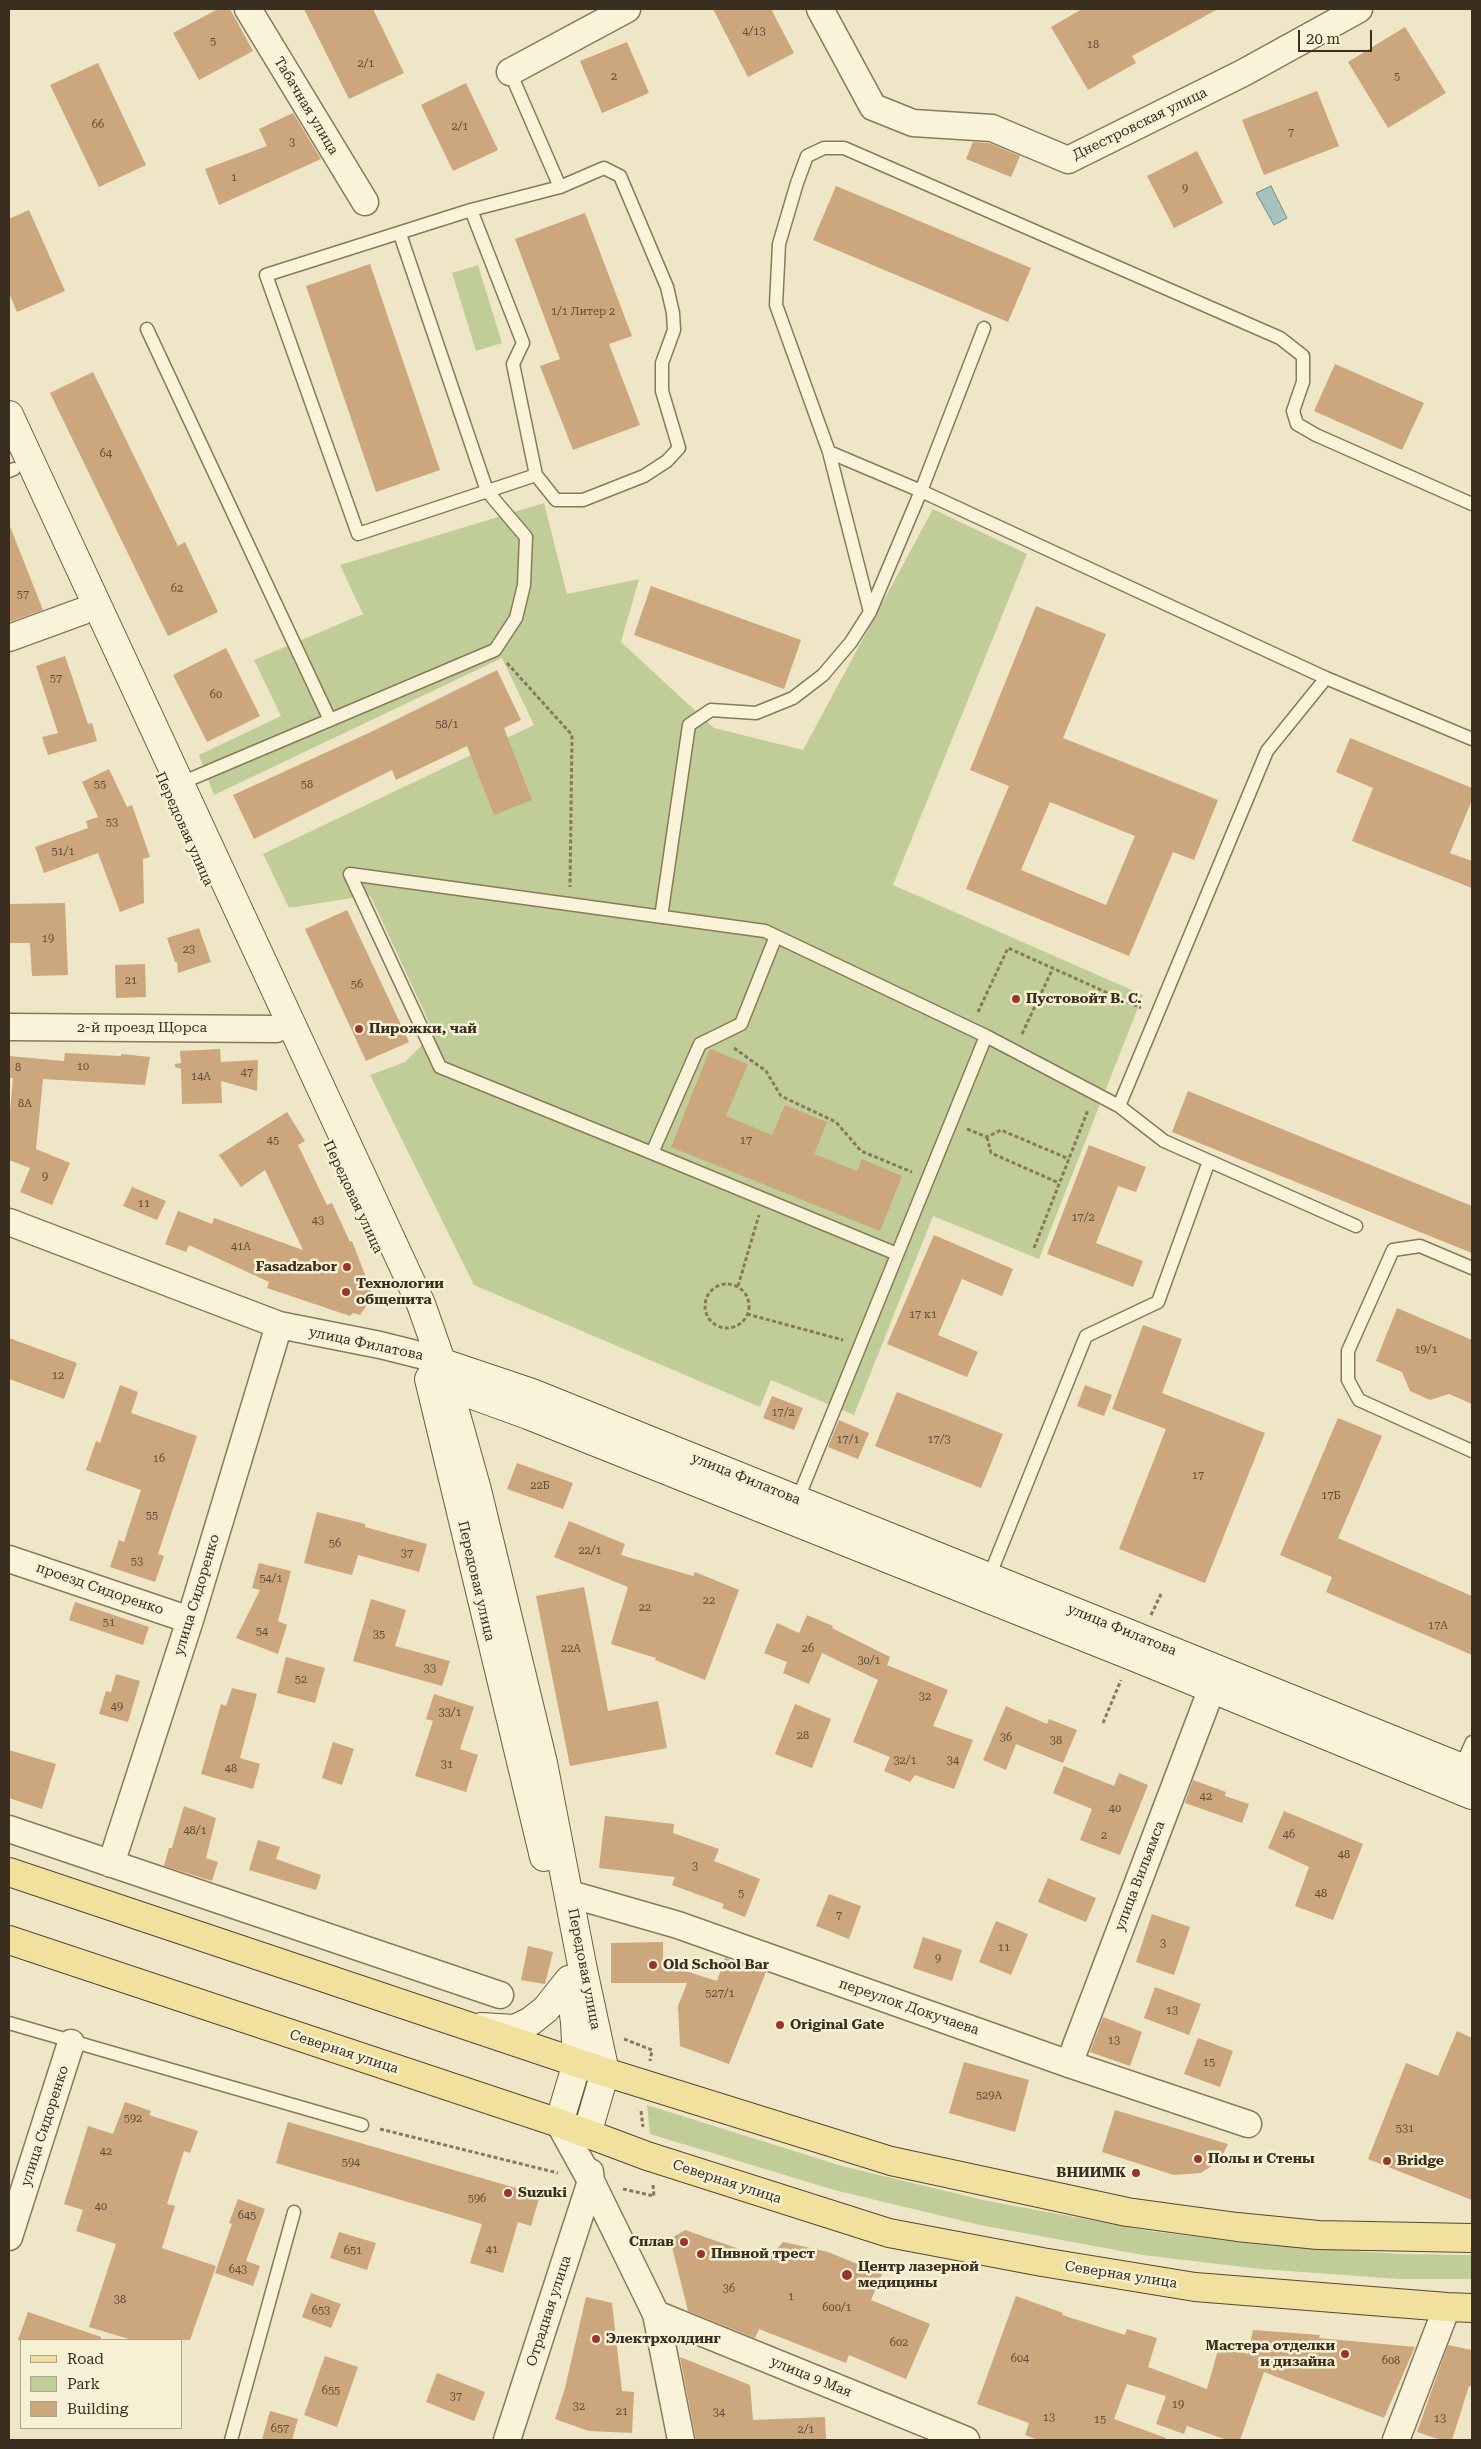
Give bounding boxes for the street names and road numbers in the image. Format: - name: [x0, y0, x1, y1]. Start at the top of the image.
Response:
- street label: Табачная улица: [270, 54, 342, 158]
- street label: Днестровская улица: [1070, 84, 1210, 164]
- street label: Передовая улица: [151, 769, 217, 889]
- street label: 2-й проезд Щорса: [77, 1020, 207, 1036]
- street label: Передовая улица: [319, 1138, 387, 1256]
- street label: улица Филатова: [307, 1324, 425, 1364]
- street label: улица Филатова: [689, 1449, 803, 1509]
- street label: Передовая улица: [454, 1519, 498, 1643]
- street label: улица Сидоренко: [171, 1532, 223, 1658]
- street label: проезд Сидоренко: [34, 1559, 166, 1619]
- street label: улица Филатова: [1065, 1600, 1179, 1660]
- street label: улица Вильямса: [1111, 1819, 1169, 1933]
- street label: Передовая улица: [564, 1907, 604, 2031]
- street label: переулок Докучаева: [837, 1975, 981, 2039]
- street label: Северная улица: [287, 2026, 401, 2078]
- street label: улица Сидоренко: [18, 2063, 72, 2189]
- street label: Северная улица: [670, 2156, 784, 2208]
- street label: Отрадная улица: [523, 2253, 575, 2369]
- street label: Северная улица: [1064, 2258, 1178, 2292]
- street label: улица 9 Мая: [768, 2353, 854, 2401]

